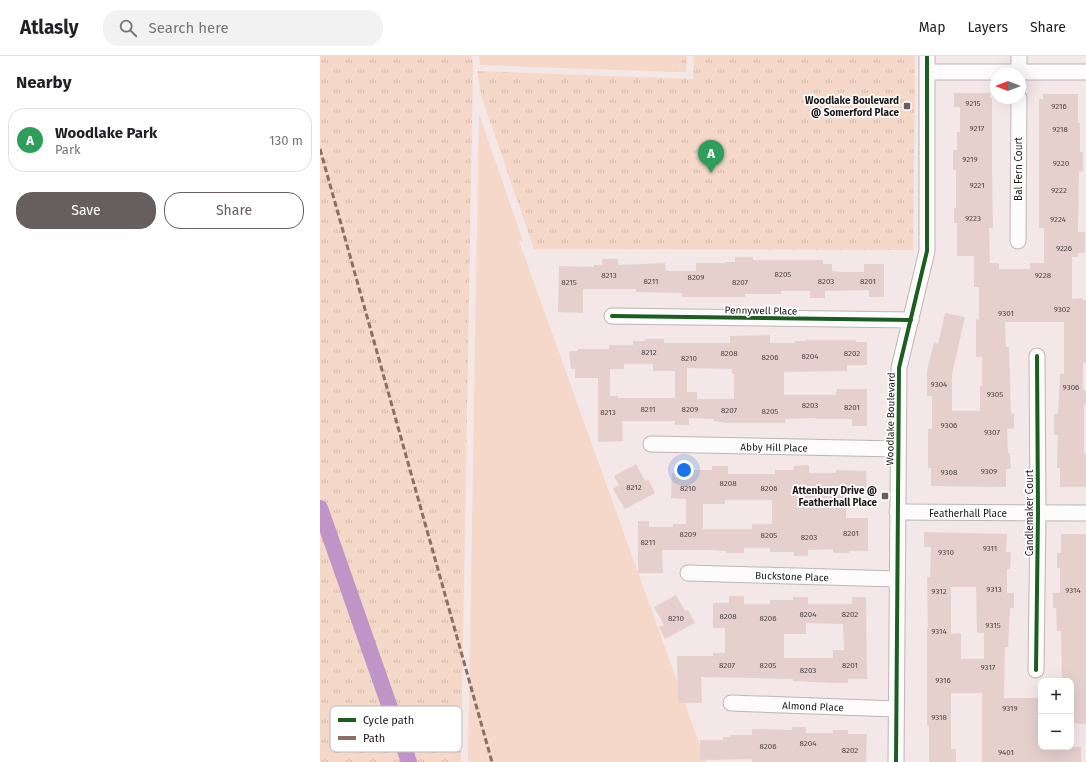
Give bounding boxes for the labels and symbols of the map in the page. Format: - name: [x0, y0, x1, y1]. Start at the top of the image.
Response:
- north arrow: [990, 68, 1026, 104]
- place label: Woodlake Boulevard @ Somerford Place: [805, 95, 899, 119]
- house number: 9215: [965, 99, 981, 108]
- marker: Woodlake Boulevard @ Somerford Place: [902, 101, 912, 111]
- house number: 9216: [1051, 102, 1067, 111]
- house number: 9217: [970, 124, 985, 133]
- house number: 9218: [1052, 125, 1068, 134]
- street label: Bal Fern Court: [1013, 137, 1025, 201]
- pin: A: [698, 140, 724, 173]
- house number: 9219: [962, 155, 978, 164]
- house number: 9220: [1053, 159, 1070, 168]
- house number: 9221: [969, 181, 985, 190]
- house number: 9222: [1051, 186, 1067, 195]
- house number: 9223: [965, 214, 981, 223]
- house number: 9224: [1050, 215, 1067, 224]
- house number: 9226: [1056, 244, 1072, 253]
- house number: 8205: [775, 270, 791, 279]
- house number: 8213: [601, 271, 617, 280]
- house number: 9228: [1035, 271, 1052, 280]
- house number: 8209: [688, 273, 704, 282]
- house number: 8211: [644, 277, 658, 286]
- house number: 8203: [818, 277, 834, 286]
- house number: 8201: [860, 277, 876, 286]
- house number: 8215: [561, 278, 577, 287]
- house number: 8207: [732, 278, 749, 287]
- street label: Pennywell Place: [725, 304, 797, 318]
- house number: 9302: [1054, 305, 1070, 314]
- house number: 9301: [998, 309, 1014, 318]
- house number: 8212: [641, 348, 657, 357]
- house number: 8208: [720, 349, 738, 358]
- house number: 8202: [844, 349, 860, 358]
- house number: 8204: [801, 352, 819, 361]
- house number: 8206: [761, 353, 779, 362]
- house number: 8210: [681, 354, 698, 363]
- street label: Woodlake Boulevard: [884, 372, 898, 466]
- house number: 9304: [931, 380, 948, 389]
- house number: 9306: [1063, 383, 1079, 392]
- house number: 9305: [987, 390, 1003, 399]
- house number: 8203: [802, 401, 818, 410]
- house number: 8201: [844, 403, 860, 412]
- house number: 8211: [641, 405, 655, 414]
- house number: 8209: [682, 405, 698, 414]
- house number: 8207: [721, 406, 738, 415]
- house number: 8205: [762, 407, 778, 416]
- house number: 8213: [600, 408, 616, 417]
- house number: 9306: [941, 421, 957, 430]
- house number: 9307: [984, 428, 1000, 437]
- street label: Abby Hill Place: [740, 441, 808, 455]
- your location: [674, 460, 694, 480]
- house number: 9309: [981, 467, 997, 476]
- house number: 9308: [941, 468, 958, 477]
- street label: Candlemaker Court: [1024, 469, 1036, 556]
- house number: 8208: [719, 479, 737, 488]
- house number: 8212: [626, 483, 642, 492]
- house number: 8210: [680, 484, 697, 493]
- house number: 8206: [760, 484, 778, 493]
- place label: Attenbury Drive @ Featherhall Place: [792, 485, 877, 509]
- marker: Attenbury Drive @ Featherhall Place: [880, 491, 890, 501]
- street label: Featherhall Place: [929, 508, 1007, 520]
- house number: 8201: [843, 529, 859, 538]
- house number: 8209: [680, 530, 696, 539]
- house number: 8205: [761, 531, 777, 540]
- house number: 8203: [801, 533, 817, 542]
- house number: 8211: [641, 538, 655, 547]
- house number: 9311: [983, 544, 997, 553]
- house number: 9310: [938, 548, 954, 557]
- street label: Buckstone Place: [755, 570, 829, 584]
- house number: 9313: [986, 585, 1002, 594]
- house number: 9314: [1065, 586, 1082, 595]
- house number: 9312: [931, 587, 947, 596]
- house number: 8204: [799, 610, 817, 619]
- house number: 8202: [842, 610, 858, 619]
- house number: 8208: [719, 612, 737, 621]
- house number: 8210: [668, 614, 685, 623]
- house number: 8206: [759, 614, 777, 623]
- house number: 9315: [985, 621, 1001, 630]
- house number: 9314: [931, 627, 948, 636]
- house number: 8207: [719, 661, 736, 670]
- house number: 8205: [760, 661, 776, 670]
- house number: 8201: [842, 661, 858, 670]
- house number: 9317: [981, 663, 996, 672]
- house number: 8203: [800, 666, 816, 675]
- house number: 9316: [935, 676, 951, 685]
- street label: Almond Place: [782, 700, 844, 714]
- house number: 9319: [1002, 704, 1018, 713]
- legend: [330, 706, 462, 752]
- house number: 9318: [931, 713, 947, 722]
- text: Cycle path: [363, 714, 414, 727]
- text: Path: [363, 732, 385, 745]
- house number: 8204: [799, 739, 817, 748]
- house number: 8206: [759, 742, 777, 751]
- house number: 8202: [842, 746, 858, 755]
- house number: 9401: [998, 748, 1014, 757]

